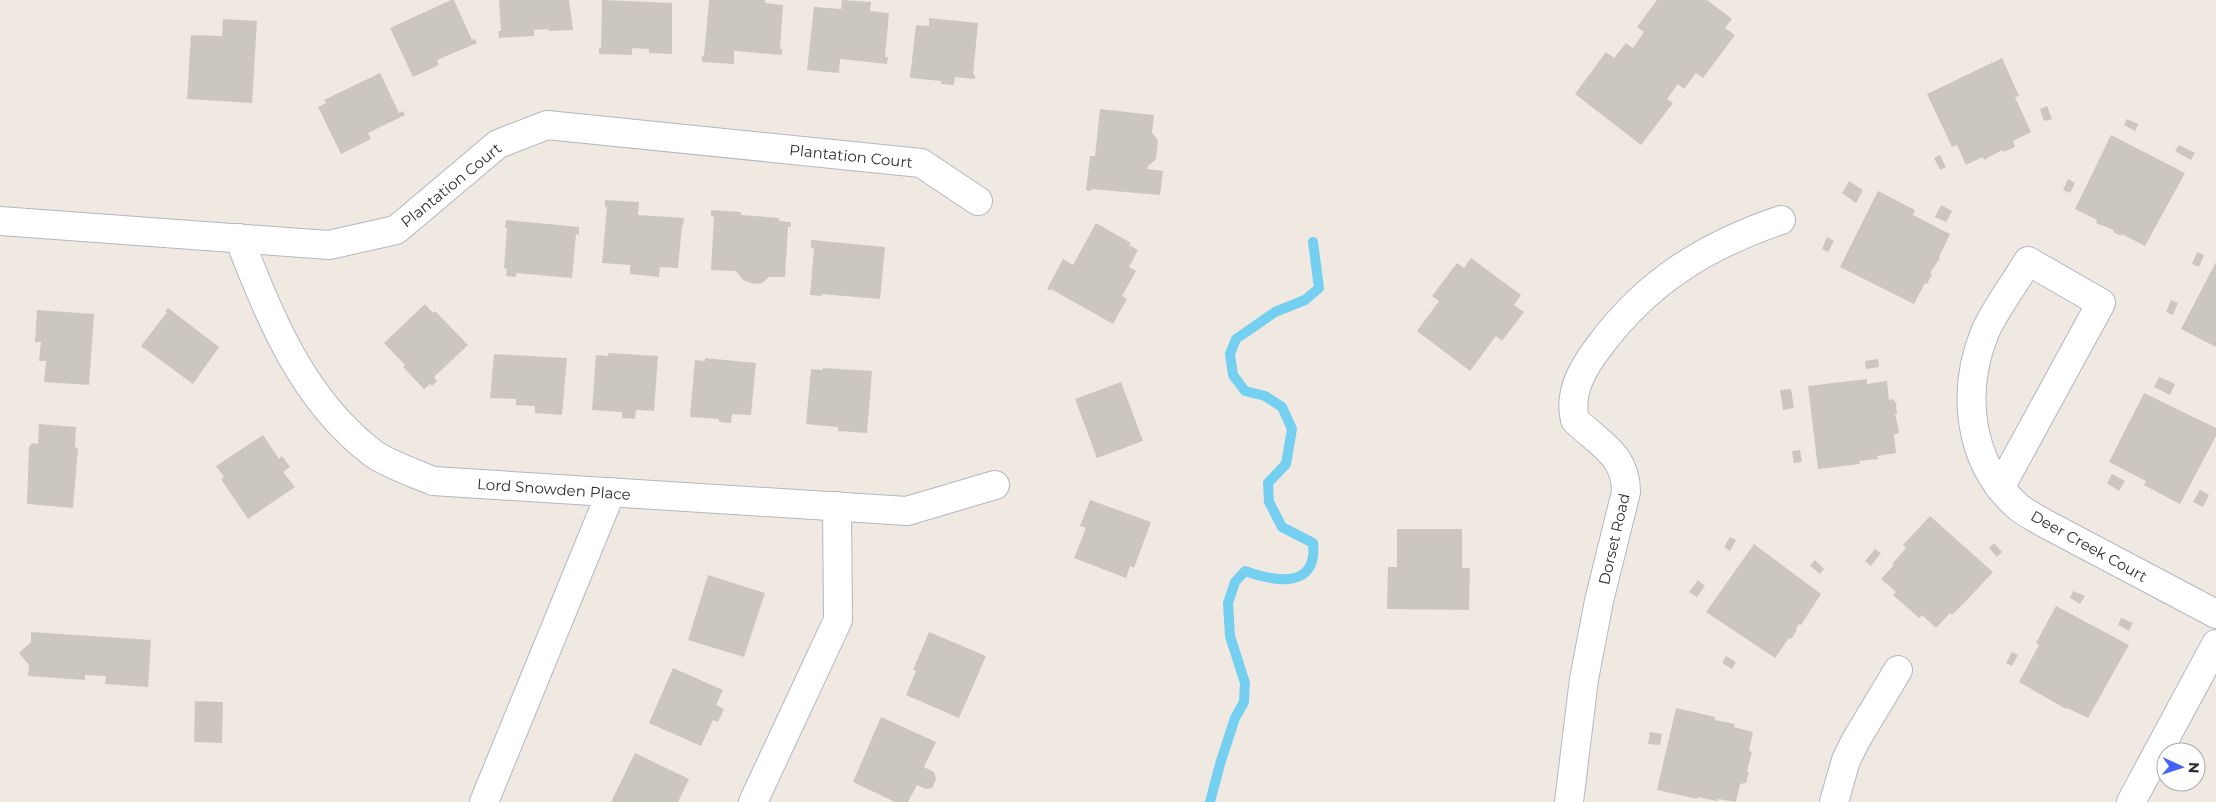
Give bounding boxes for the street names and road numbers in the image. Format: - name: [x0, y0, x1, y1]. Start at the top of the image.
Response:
- street label: Plantation Court: [397, 139, 505, 231]
- street label: Plantation Court: [788, 140, 914, 172]
- street label: Lord Snowden Place: [477, 474, 631, 504]
- street label: Dorset Road: [1594, 491, 1634, 587]
- street label: Deer Creek Court: [2028, 506, 2150, 586]

